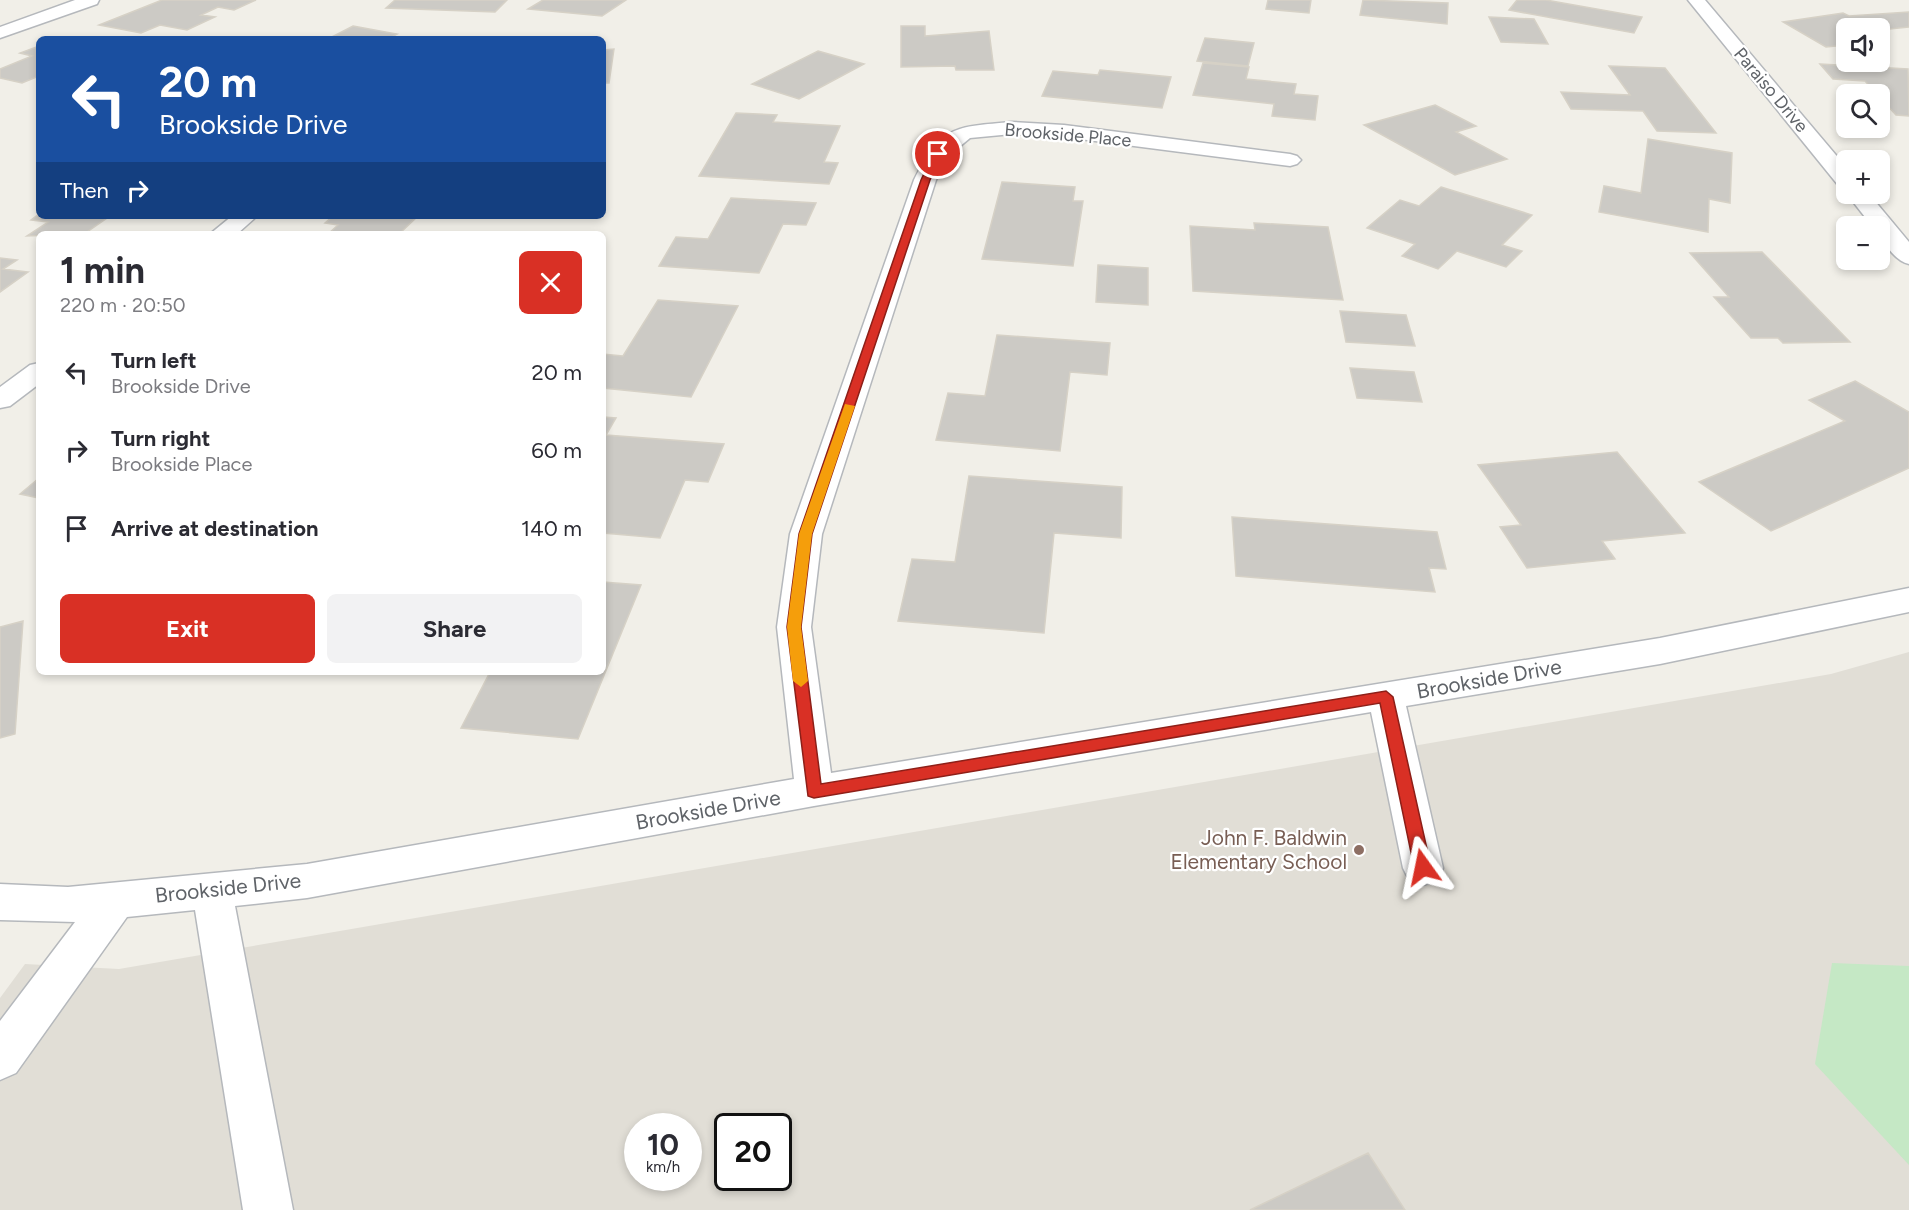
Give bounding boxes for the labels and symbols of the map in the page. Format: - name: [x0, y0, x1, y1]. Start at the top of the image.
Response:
- street label: Paraiso Drive: [1729, 43, 1813, 137]
- street label: Brookside Place: [1004, 118, 1132, 152]
- pin: [912, 128, 963, 179]
- street label: Brookside Drive: [1415, 653, 1563, 704]
- street label: Brookside Drive: [634, 784, 782, 835]
- place label: John F. Baldwin Elementary School: [1171, 825, 1347, 874]
- position arrow: [1391, 835, 1455, 899]
- marker: John F. Baldwin Elementary School: [1352, 843, 1366, 857]
- street label: Brookside Drive: [154, 867, 302, 908]
- speed limit sign: 20: [714, 1113, 792, 1191]

